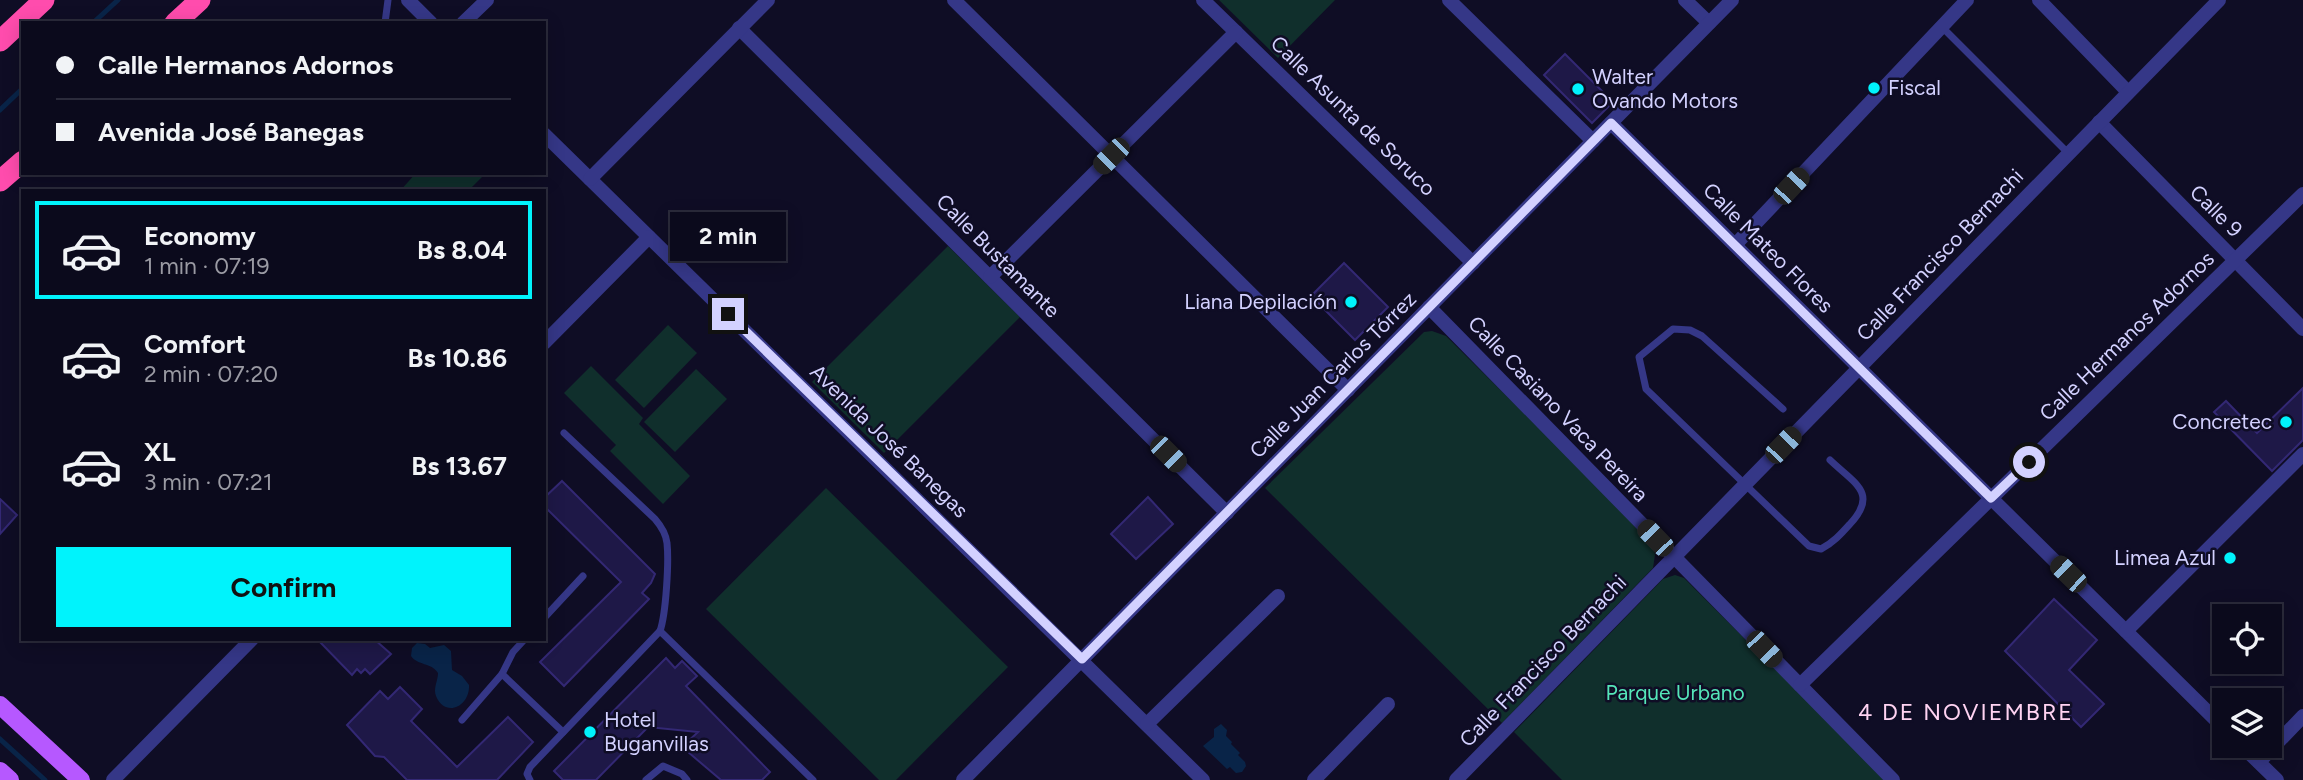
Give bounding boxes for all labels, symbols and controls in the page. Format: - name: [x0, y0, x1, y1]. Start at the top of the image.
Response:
- street label: Calle Asunta de Soruco: [1266, 30, 1441, 201]
- text: Calle Hermanos Adornos: [98, 49, 393, 81]
- place label: Walter Ovando Motors: [1592, 64, 1738, 113]
- place label: Fiscal: [1888, 75, 1941, 100]
- marker: Fiscal: [1866, 80, 1882, 96]
- marker: Walter Ovando Motors: [1570, 81, 1586, 97]
- text: Avenida José Banegas: [98, 116, 364, 148]
- car: [1089, 134, 1134, 178]
- car: [1769, 163, 1814, 209]
- street label: Calle Francisco Bernachi: [1851, 164, 2028, 346]
- street label: Calle Mateo Flores: [1698, 177, 1839, 318]
- street label: Calle 9: [2185, 179, 2248, 242]
- street label: Calle Bustamante: [931, 189, 1065, 323]
- callout: 2 min: [670, 212, 786, 262]
- icon: car: [60, 219, 123, 282]
- text: Economy: [144, 220, 256, 252]
- text: 2 min: [699, 222, 757, 250]
- text: Bs 8.04: [417, 234, 507, 266]
- street label: Calle Hermanos Adornos: [2034, 246, 2219, 426]
- text: 1 min · 07:19: [144, 252, 270, 280]
- street label: Calle Juan Carlos Tórrez: [1244, 286, 1421, 463]
- place label: Liana Depilación: [1184, 289, 1337, 314]
- marker: Liana Depilación: [1343, 294, 1359, 310]
- route end: [712, 298, 744, 330]
- street label: Calle Casiano Vaca Pereira: [1463, 311, 1654, 507]
- icon: car: [60, 327, 123, 390]
- text: Comfort: [144, 328, 246, 360]
- text: Bs 10.86: [408, 342, 507, 374]
- street label: Avenida José Banegas: [805, 359, 974, 523]
- text: 2 min · 07:20: [144, 360, 278, 388]
- place label: Concretec: [2172, 409, 2272, 434]
- marker: Concretec: [2278, 414, 2294, 430]
- car: [1761, 423, 1806, 467]
- car: [1146, 432, 1191, 476]
- icon: car: [60, 435, 123, 498]
- text: XL: [144, 436, 176, 468]
- route start: [2013, 446, 2045, 478]
- text: Bs 13.67: [411, 450, 507, 482]
- text: 3 min · 07:21: [144, 468, 272, 496]
- car: [1633, 516, 1678, 560]
- place label: Limea Azul: [2114, 545, 2216, 570]
- button: Confirm: [56, 547, 511, 627]
- marker: Limea Azul: [2222, 550, 2238, 566]
- car: [2046, 552, 2091, 596]
- street label: Calle Francisco Bernachi: [1454, 570, 1631, 752]
- map controls: [2212, 604, 2282, 758]
- button: locate: [2212, 604, 2282, 674]
- car: [1742, 627, 1787, 671]
- park label: Parque Urbano: [1605, 680, 1745, 705]
- button: layers: [2212, 688, 2282, 758]
- district label: 4 DE NOVIEMBRE: [1858, 698, 2074, 726]
- place label: Hotel Buganvillas: [604, 707, 709, 756]
- marker: Hotel Buganvillas: [582, 724, 598, 740]

